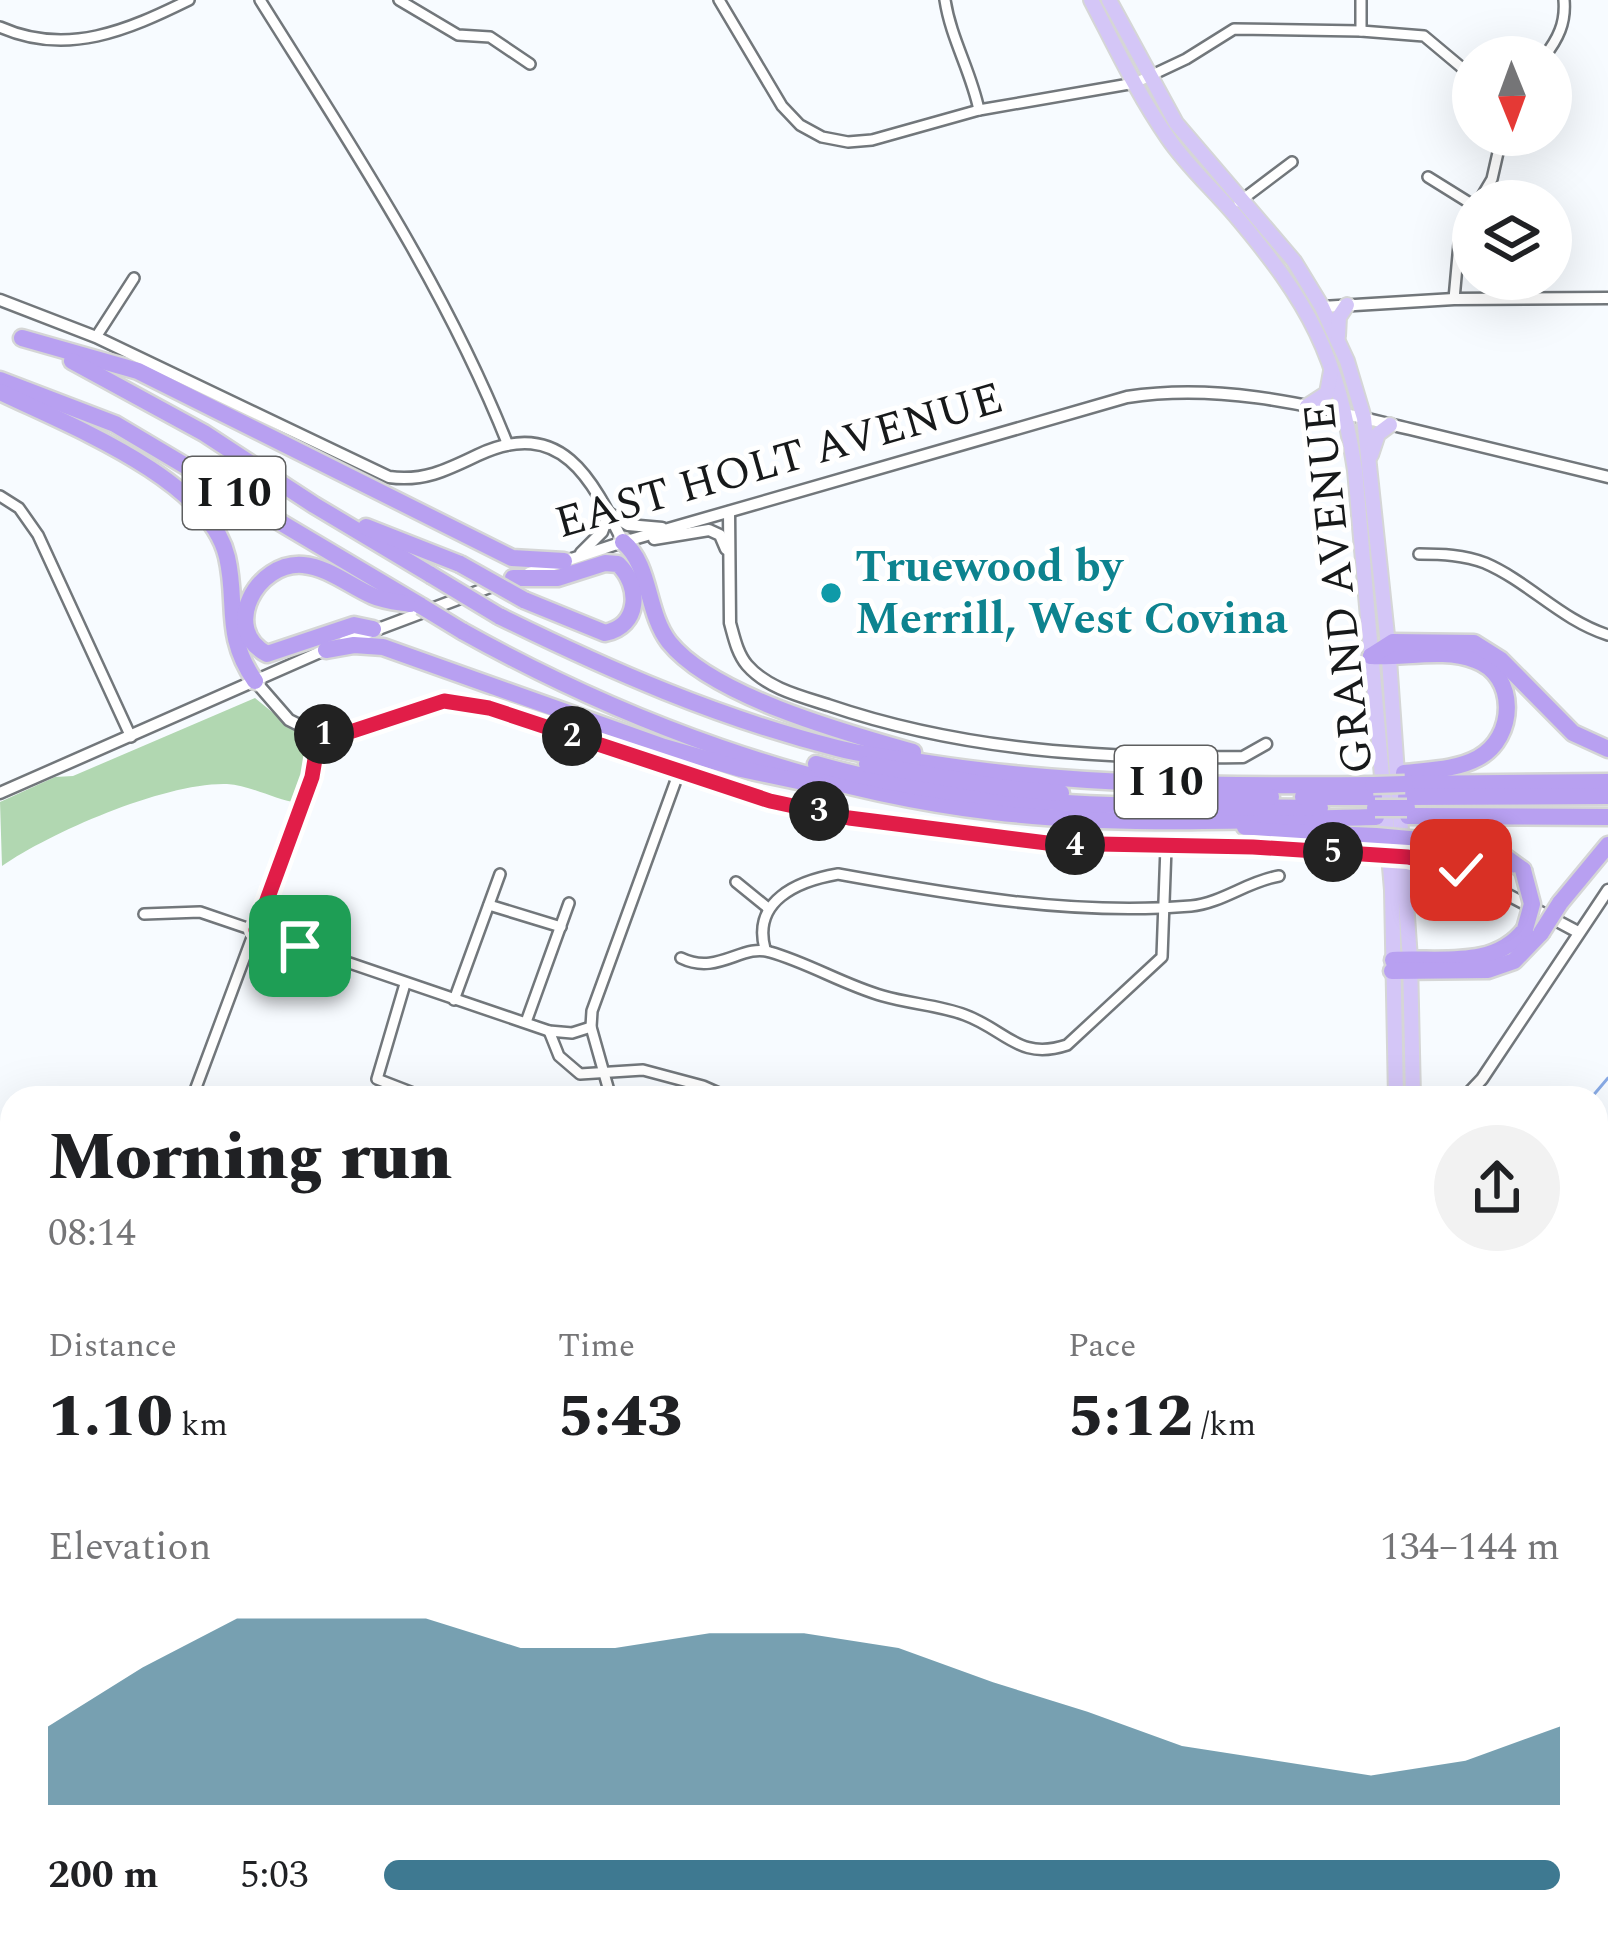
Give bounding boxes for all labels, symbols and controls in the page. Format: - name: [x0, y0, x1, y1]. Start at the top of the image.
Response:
- north arrow: [1452, 36, 1572, 156]
- map controls: [1452, 36, 1572, 300]
- button: layers: [1452, 180, 1572, 300]
- street label: EAST HOLT AVENUE: [547, 364, 1011, 558]
- street label: GRAND AVENUE: [1285, 399, 1393, 777]
- road number: I 10: [183, 457, 285, 529]
- place label: Truewood by Merrill, West Covina: [855, 533, 1288, 654]
- marker: Truewood by Merrill, West Covina: [818, 580, 844, 606]
- pin: 1: [294, 704, 354, 764]
- pin: 2: [542, 706, 602, 766]
- text: 1: [315, 709, 333, 759]
- text: 2: [563, 711, 581, 761]
- road number: I 10: [1115, 746, 1217, 818]
- pin: 3: [789, 781, 849, 841]
- text: 3: [810, 786, 828, 836]
- pin: 4: [1045, 815, 1105, 875]
- pin: [1410, 819, 1512, 921]
- text: 4: [1066, 820, 1084, 870]
- pin: 5: [1303, 822, 1363, 882]
- text: 5: [1324, 827, 1342, 877]
- icon: check: [1428, 837, 1494, 903]
- pin: [249, 895, 351, 997]
- icon: arrive: [267, 913, 333, 979]
- text: Morning run: [48, 1108, 452, 1209]
- button: share: [1434, 1125, 1560, 1251]
- text: 08:14: [48, 1204, 136, 1263]
- text: Distance: [48, 1321, 177, 1371]
- text: Time: [558, 1321, 635, 1371]
- text: Pace: [1068, 1321, 1136, 1371]
- text: 1.10: [48, 1371, 173, 1463]
- text: 5:43: [558, 1371, 683, 1463]
- text: 5:12: [1068, 1371, 1193, 1463]
- text: km: [173, 1400, 228, 1450]
- text: /km: [1193, 1400, 1256, 1450]
- text: Elevation: [48, 1518, 211, 1577]
- text: 134–144 m: [1380, 1518, 1560, 1577]
- text: 200 m: [48, 1846, 159, 1905]
- text: 5:03: [240, 1846, 308, 1905]

